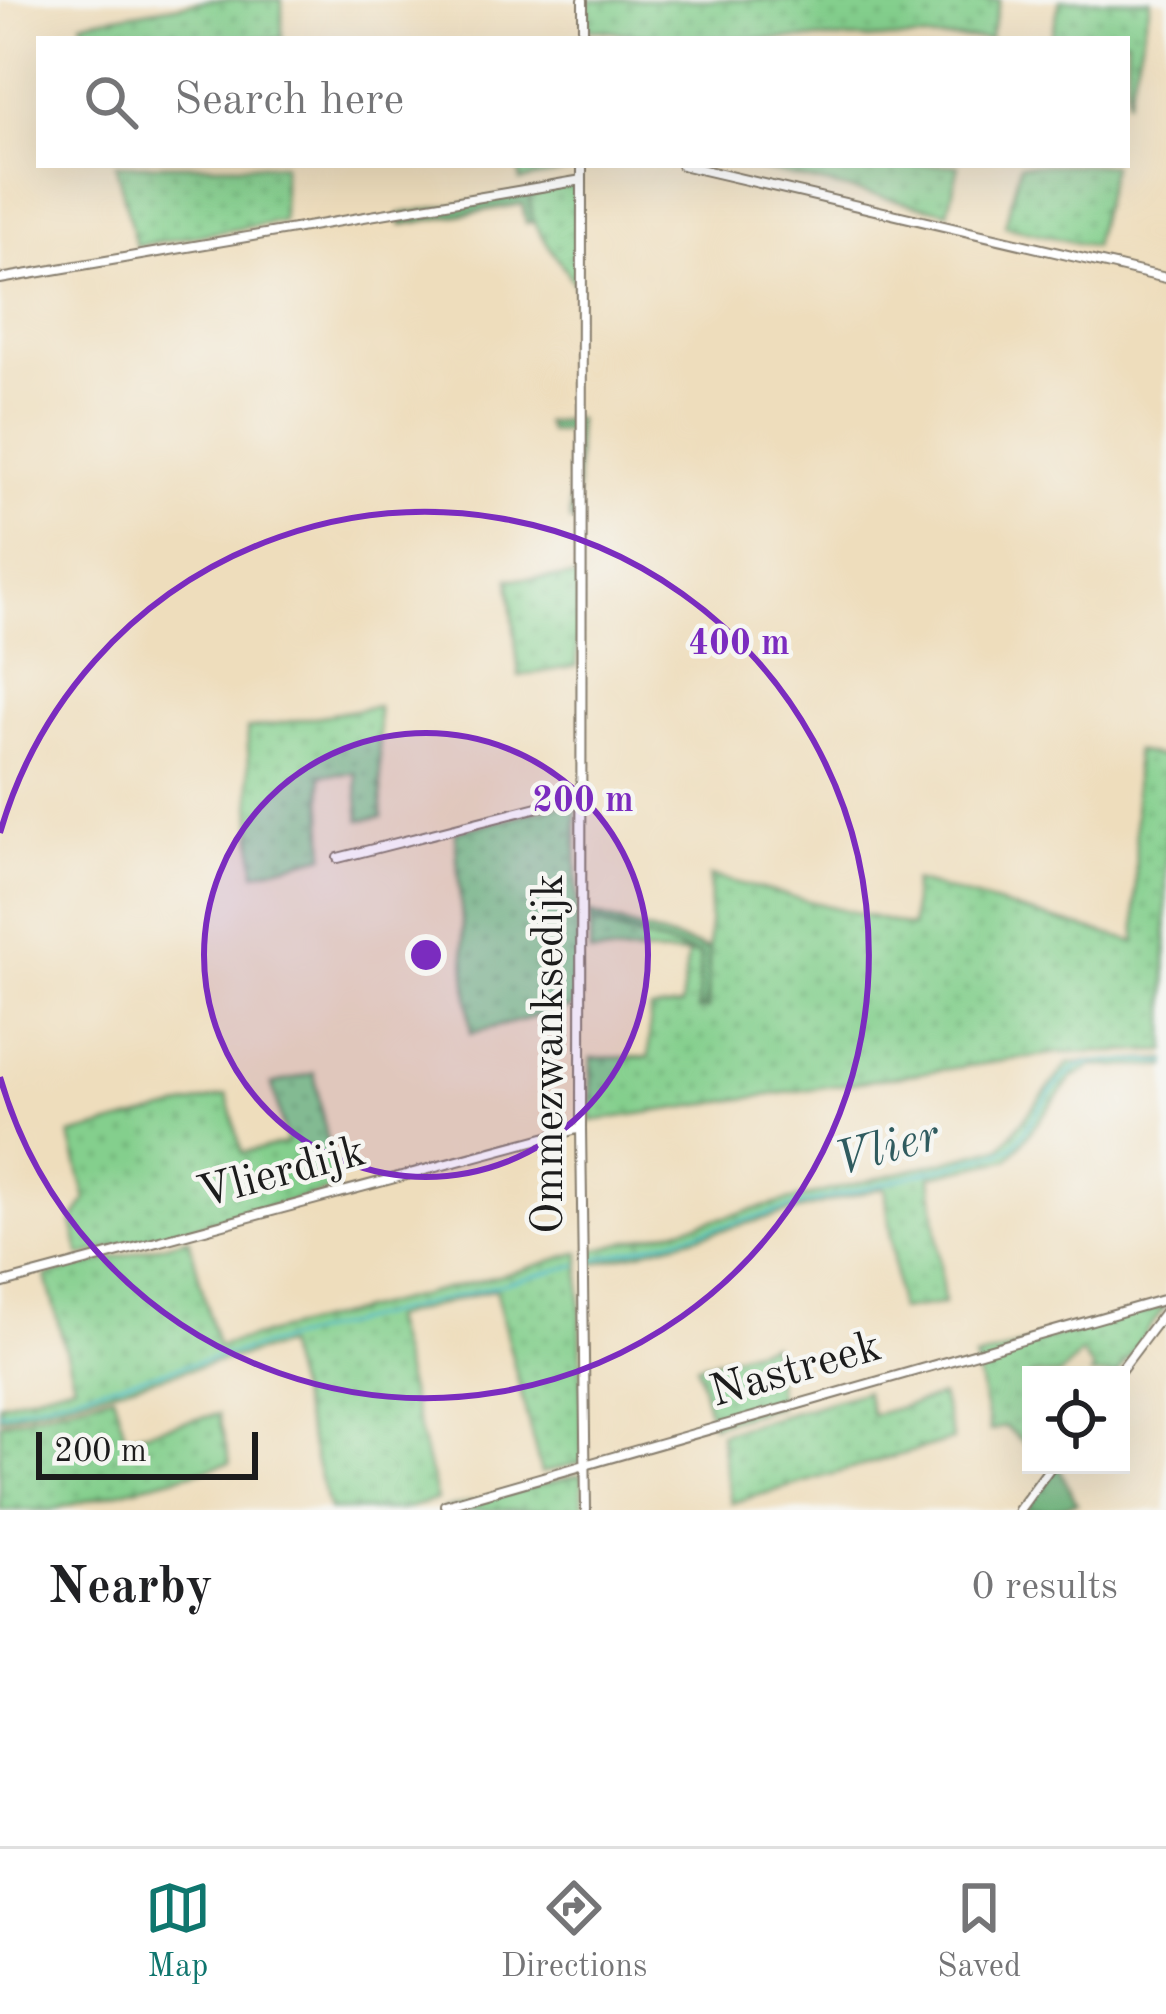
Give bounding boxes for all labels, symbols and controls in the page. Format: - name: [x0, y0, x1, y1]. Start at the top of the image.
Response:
- search box: [36, 36, 1130, 168]
- icon: search: [78, 69, 144, 135]
- text: Search here: [174, 79, 404, 124]
- text: 400 m: [688, 627, 790, 663]
- text: 200 m: [532, 784, 634, 820]
- street label: Ommezwanksedijk: [528, 874, 573, 1234]
- centre of rings: [405, 934, 447, 976]
- water label: Vlier: [829, 1112, 946, 1186]
- street label: Vlierdijk: [193, 1130, 371, 1218]
- street label: Nastreek: [705, 1325, 887, 1417]
- map controls: [1022, 1366, 1130, 1474]
- button: locate: [1022, 1366, 1130, 1474]
- scale bar: [36, 1426, 258, 1479]
- text: 200 m: [54, 1436, 147, 1469]
- text: Nearby: [48, 1563, 213, 1614]
- text: 0 results: [972, 1568, 1118, 1607]
- tab: Map: [145, 1875, 211, 1988]
- tab: Directions: [501, 1875, 647, 1988]
- tab: Saved: [937, 1875, 1021, 1988]

